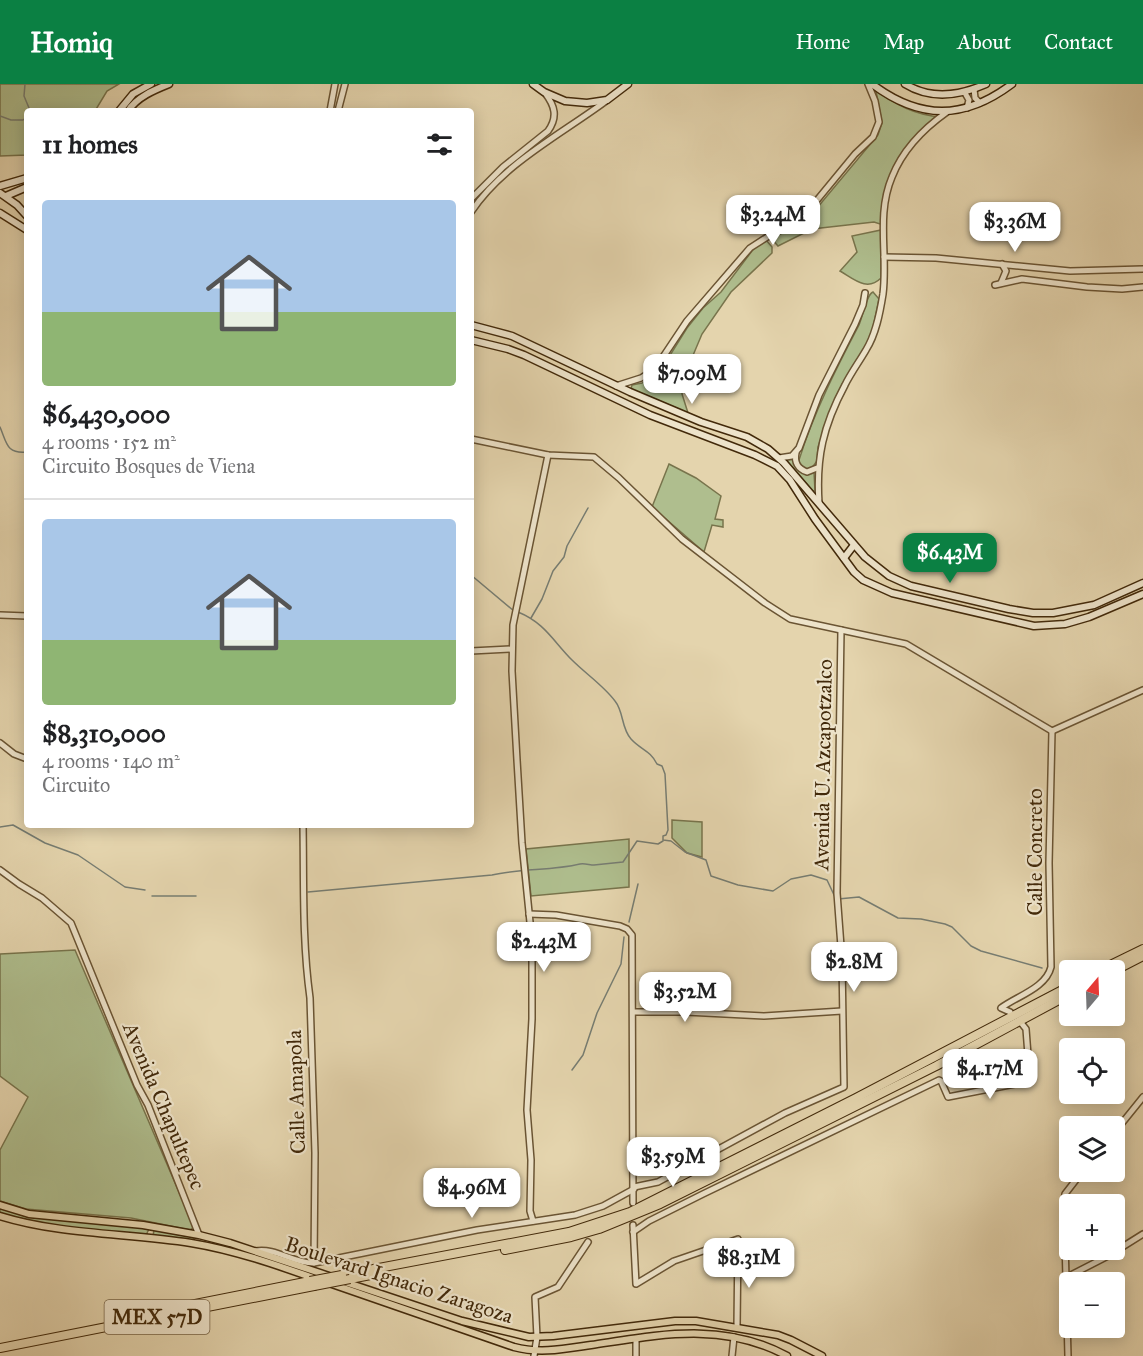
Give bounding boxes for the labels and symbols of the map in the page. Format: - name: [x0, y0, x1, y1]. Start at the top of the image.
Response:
- pin: $3.24M: [724, 195, 822, 246]
- pin: $3.36M: [966, 202, 1064, 253]
- pin: $7.09M: [643, 354, 741, 405]
- pin: $6.43M: [901, 533, 999, 584]
- street label: Avenida U. Azcapotzalco: [808, 659, 838, 872]
- street label: Calle Concreto: [1022, 788, 1048, 916]
- pin: $2.43M: [495, 922, 593, 973]
- pin: $2.8M: [812, 942, 896, 993]
- north arrow: [1059, 960, 1125, 1026]
- pin: $3.52M: [636, 972, 734, 1023]
- street label: Avenida Chapultepec: [117, 1017, 211, 1194]
- street label: Calle Amapola: [281, 1029, 311, 1154]
- pin: $4.17M: [941, 1049, 1039, 1100]
- pin: $3.59M: [624, 1137, 722, 1188]
- pin: $4.96M: [423, 1168, 521, 1219]
- street label: Boulevard Ignacio Zaragoza: [282, 1231, 516, 1329]
- pin: $8.31M: [700, 1238, 798, 1289]
- road number: MEX 57D: [104, 1300, 210, 1334]

